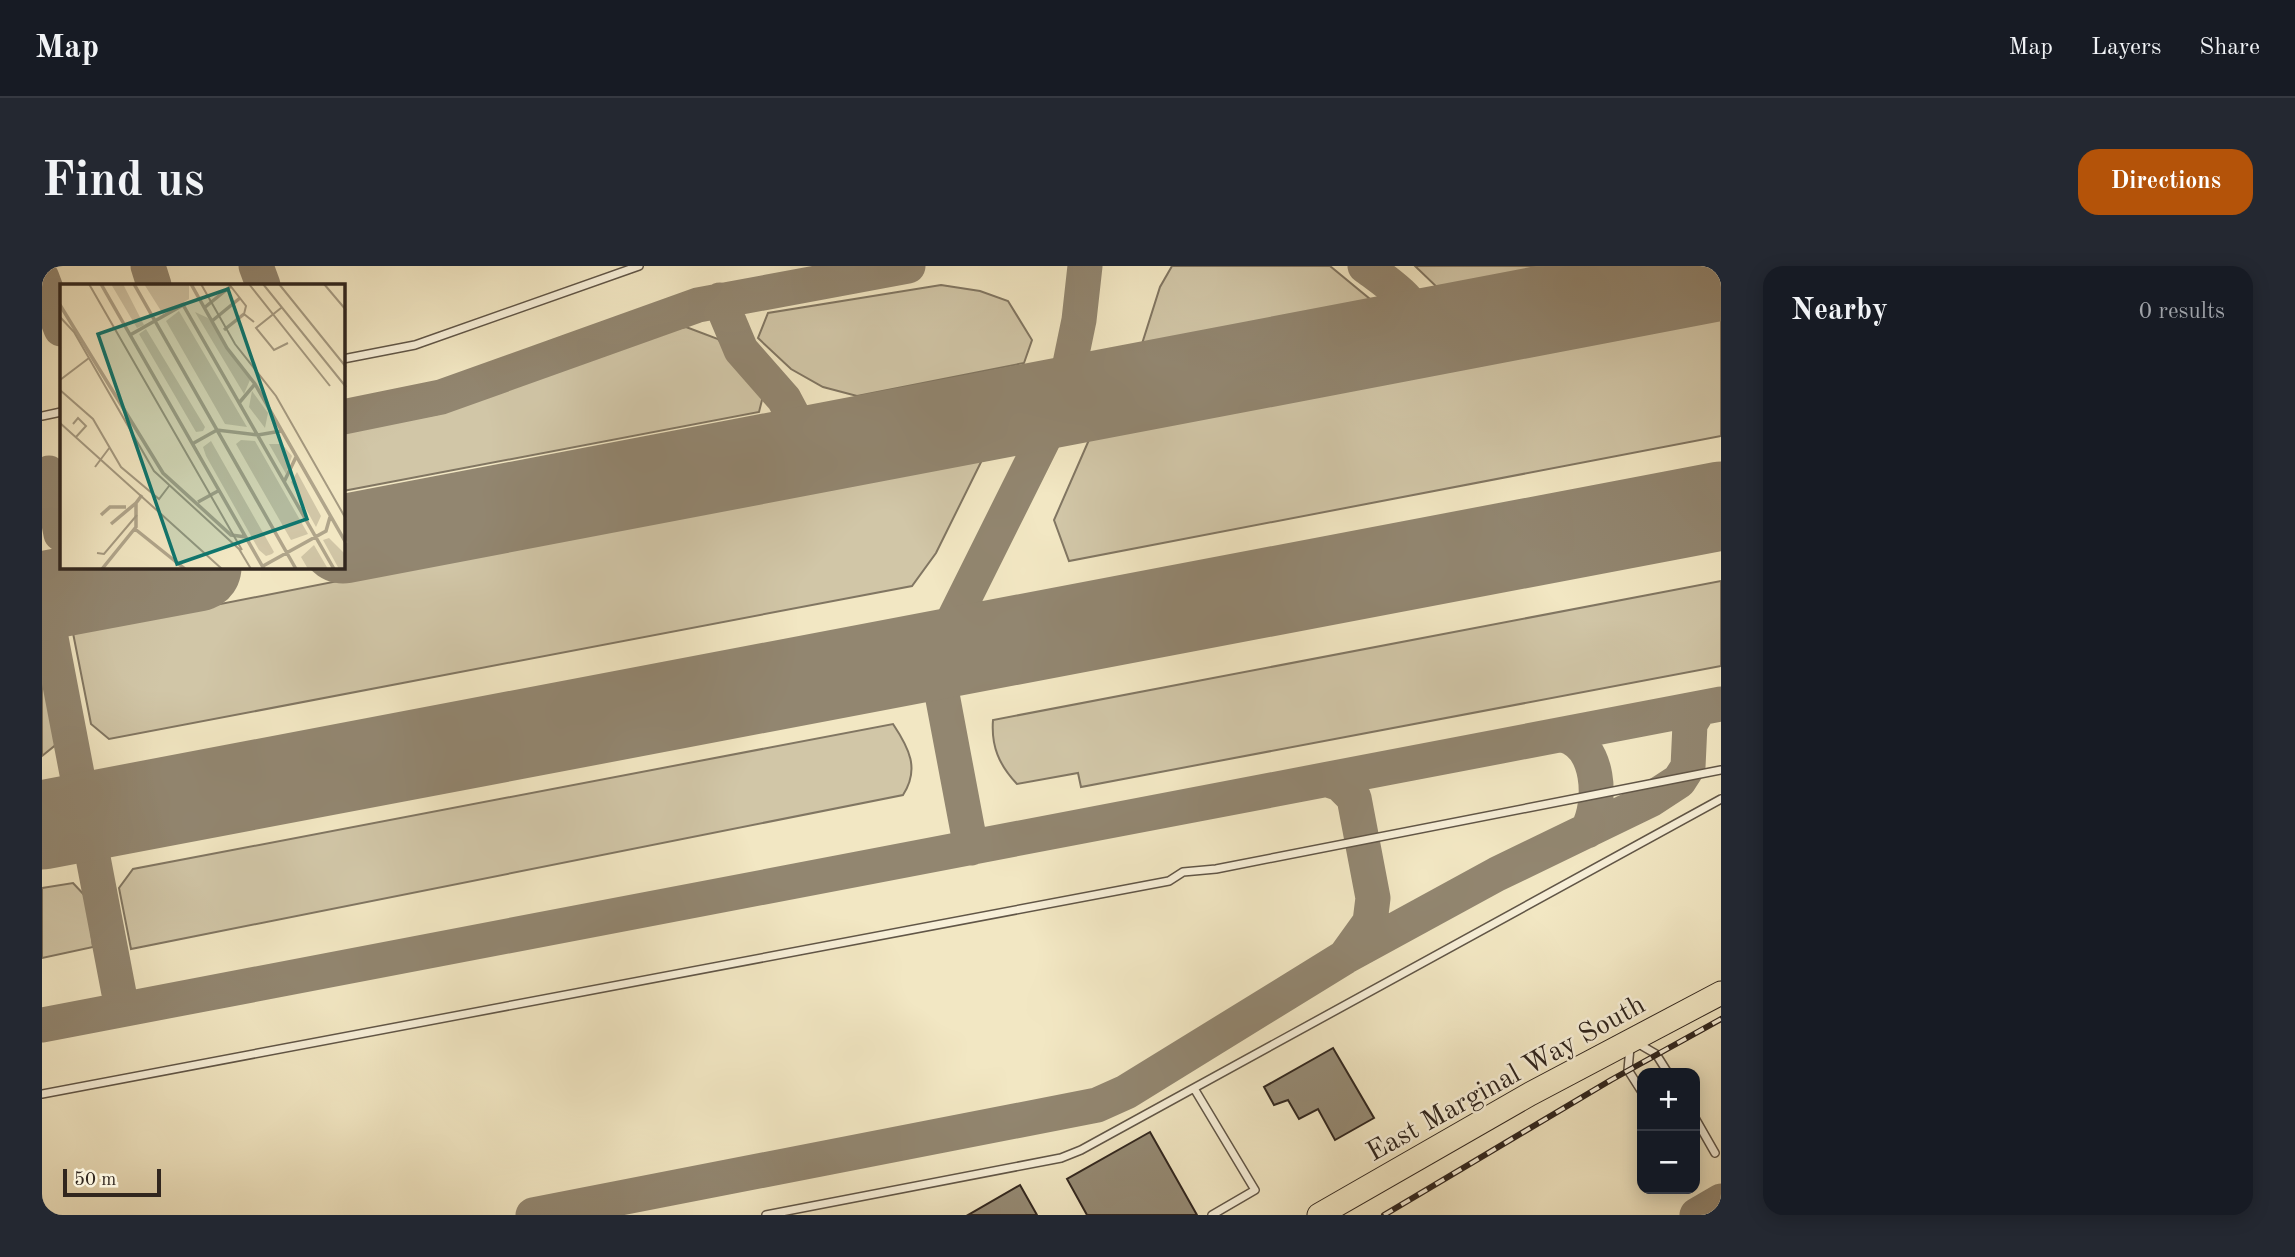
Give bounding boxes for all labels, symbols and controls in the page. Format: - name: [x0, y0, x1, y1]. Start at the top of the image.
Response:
- text: Map: [35, 32, 99, 65]
- text: Map: [2009, 36, 2053, 60]
- text: Layers: [2091, 36, 2161, 60]
- text: Share: [2199, 36, 2260, 60]
- button: Directions: [2078, 149, 2253, 215]
- text: Find us: [42, 158, 205, 207]
- inset map: [60, 284, 345, 569]
- text: Nearby: [1791, 296, 1888, 326]
- text: 0 results: [2139, 300, 2225, 323]
- street label: East Marginal Way South: [1362, 991, 1650, 1168]
- map controls: [1637, 1068, 1700, 1194]
- button: +: [1637, 1068, 1700, 1131]
- button: −: [1637, 1131, 1700, 1194]
- scale bar: [63, 1166, 161, 1198]
- text: 50 m: [74, 1171, 116, 1190]

